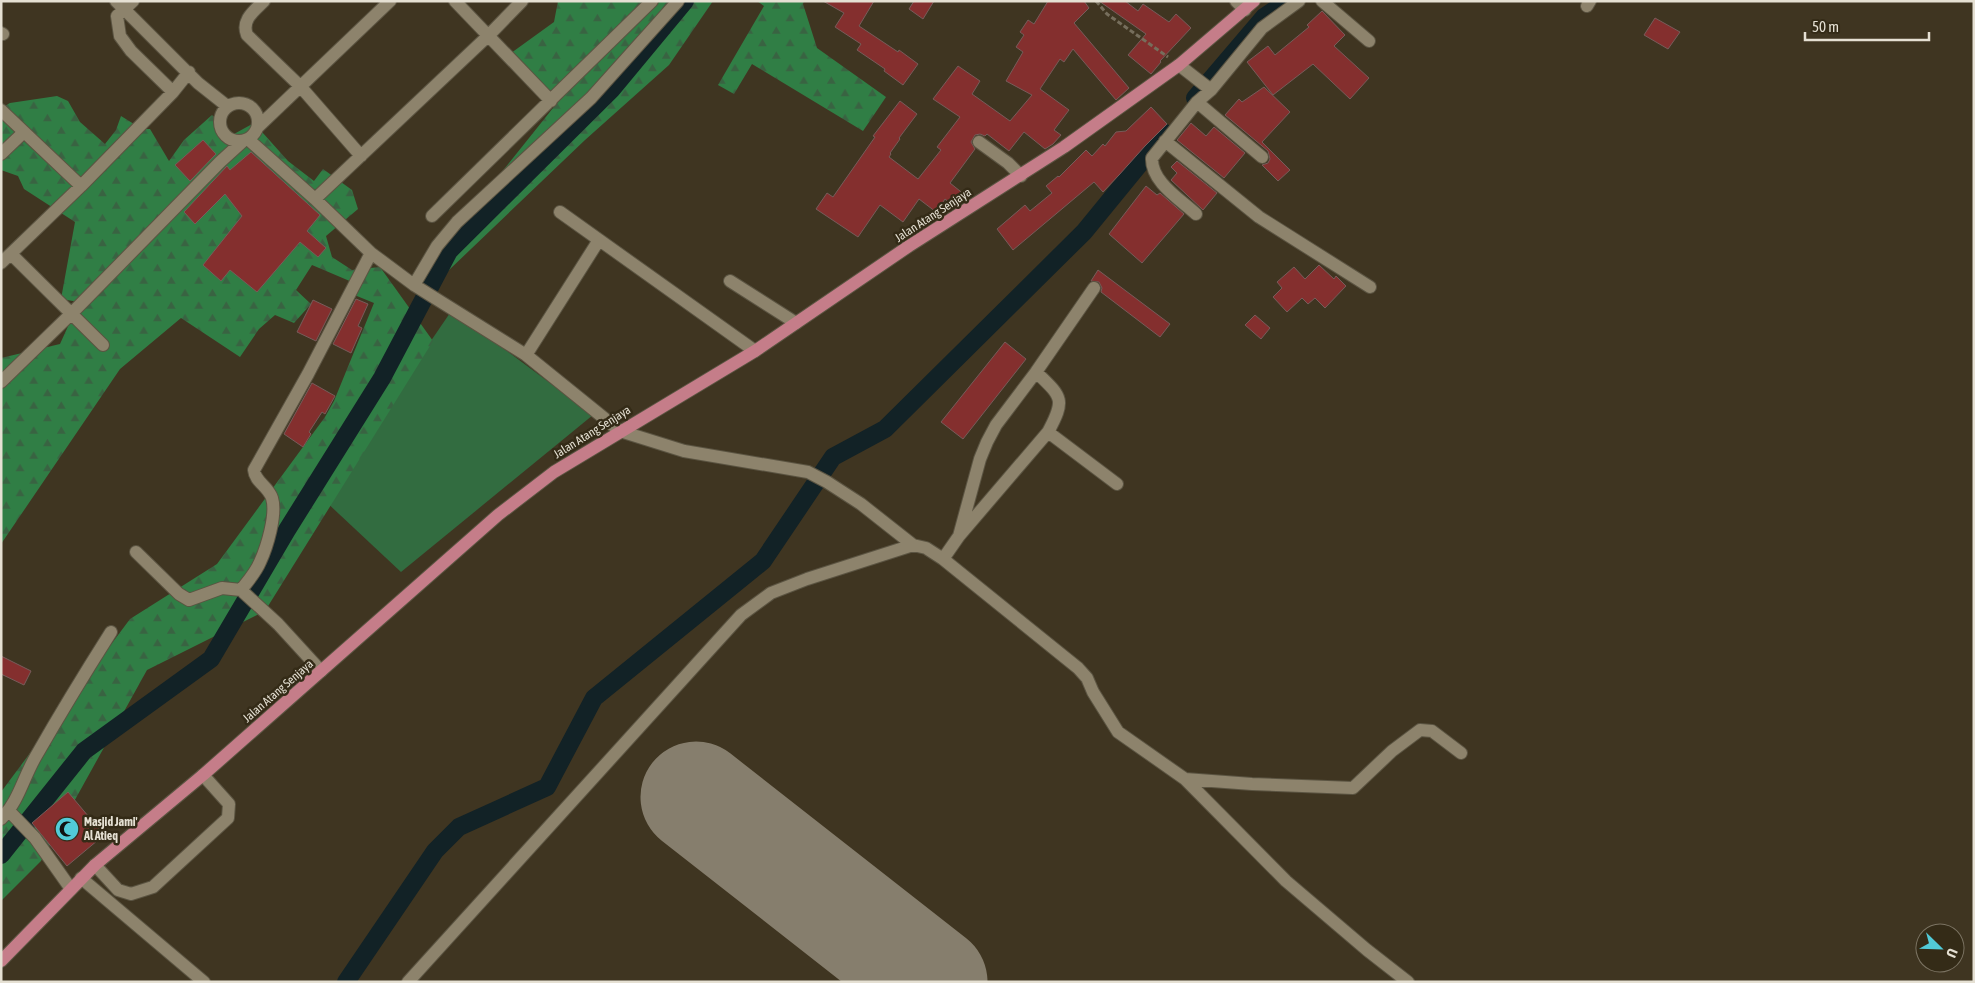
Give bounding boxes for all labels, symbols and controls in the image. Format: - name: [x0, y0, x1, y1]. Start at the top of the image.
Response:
- scale bar: [1805, 10, 1929, 42]
- text: 50 m: [1812, 18, 1839, 35]
- street label: Jalan Atang Senjaya: [892, 185, 974, 245]
- street label: Jalan Atang Senjaya: [551, 403, 633, 461]
- street label: Jalan Atang Senjaya: [240, 657, 316, 725]
- place label: Masjid Jami' Al Atieq: [83, 815, 138, 843]
- mosque icon: Masjid Jami' Al Atieq: [54, 816, 80, 842]
- north arrow: [1915, 923, 1965, 973]
- text: U: [1943, 946, 1961, 960]

